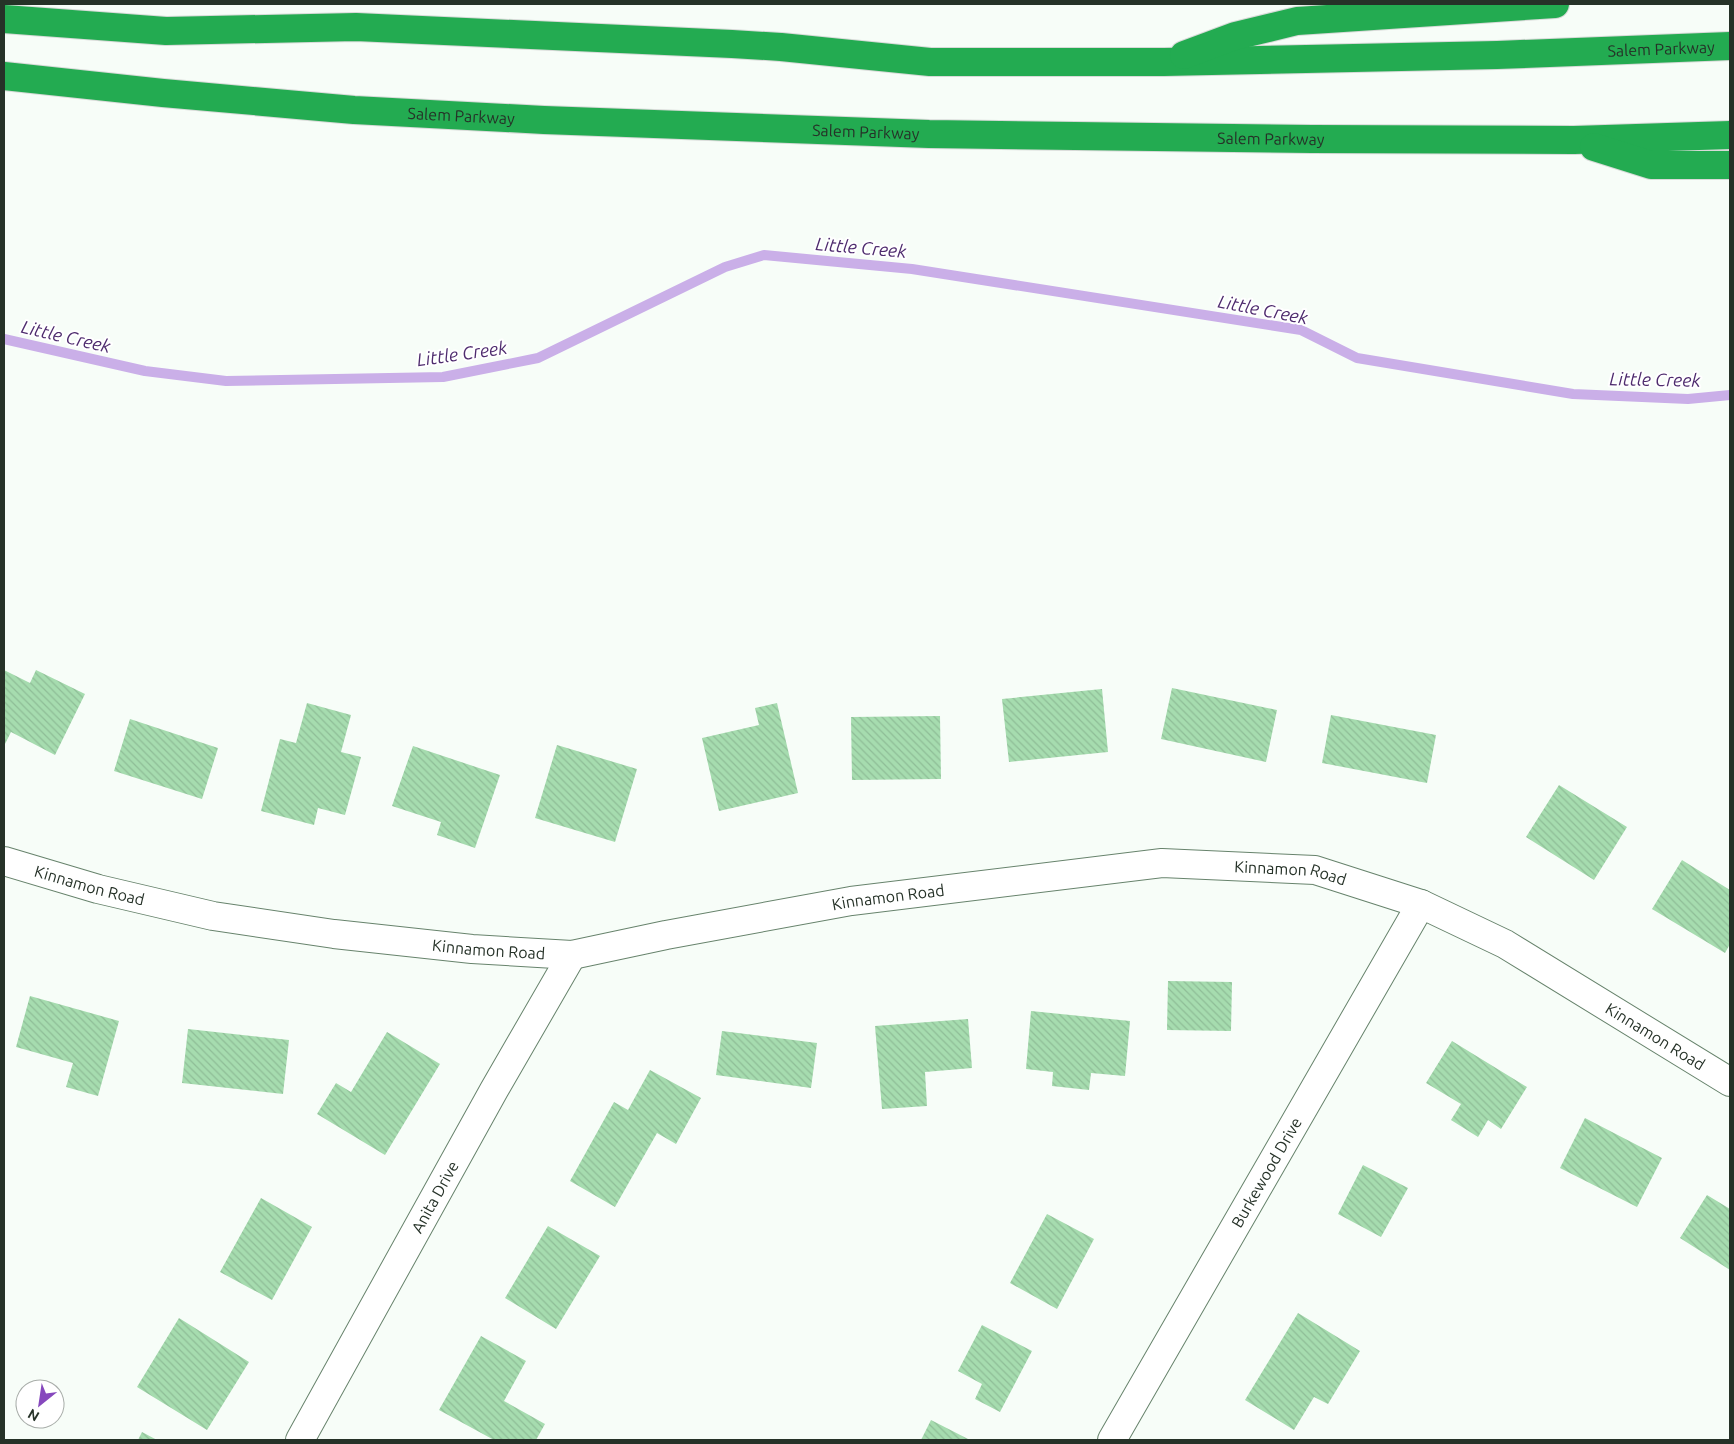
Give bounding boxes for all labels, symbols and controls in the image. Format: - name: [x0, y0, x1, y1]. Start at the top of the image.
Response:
- street label: Salem Parkway: [1607, 38, 1715, 60]
- street label: Salem Parkway: [407, 104, 516, 127]
- street label: Salem Parkway: [812, 121, 920, 143]
- street label: Salem Parkway: [1217, 129, 1325, 148]
- water label: Little Creek: [815, 233, 908, 261]
- water label: Little Creek: [1217, 291, 1311, 328]
- water label: Little Creek: [20, 316, 114, 356]
- water label: Little Creek: [415, 337, 509, 369]
- water label: Little Creek: [1609, 368, 1702, 390]
- street label: Kinnamon Road: [1234, 857, 1349, 888]
- street label: Kinnamon Road: [32, 862, 146, 909]
- street label: Kinnamon Road: [830, 881, 945, 913]
- street label: Kinnamon Road: [431, 936, 546, 962]
- street label: Kinnamon Road: [1602, 999, 1708, 1074]
- street label: Burkewood Drive: [1228, 1114, 1305, 1231]
- street label: Anita Drive: [408, 1158, 462, 1236]
- north arrow: [15, 1379, 65, 1429]
- text: N: [25, 1406, 42, 1425]

